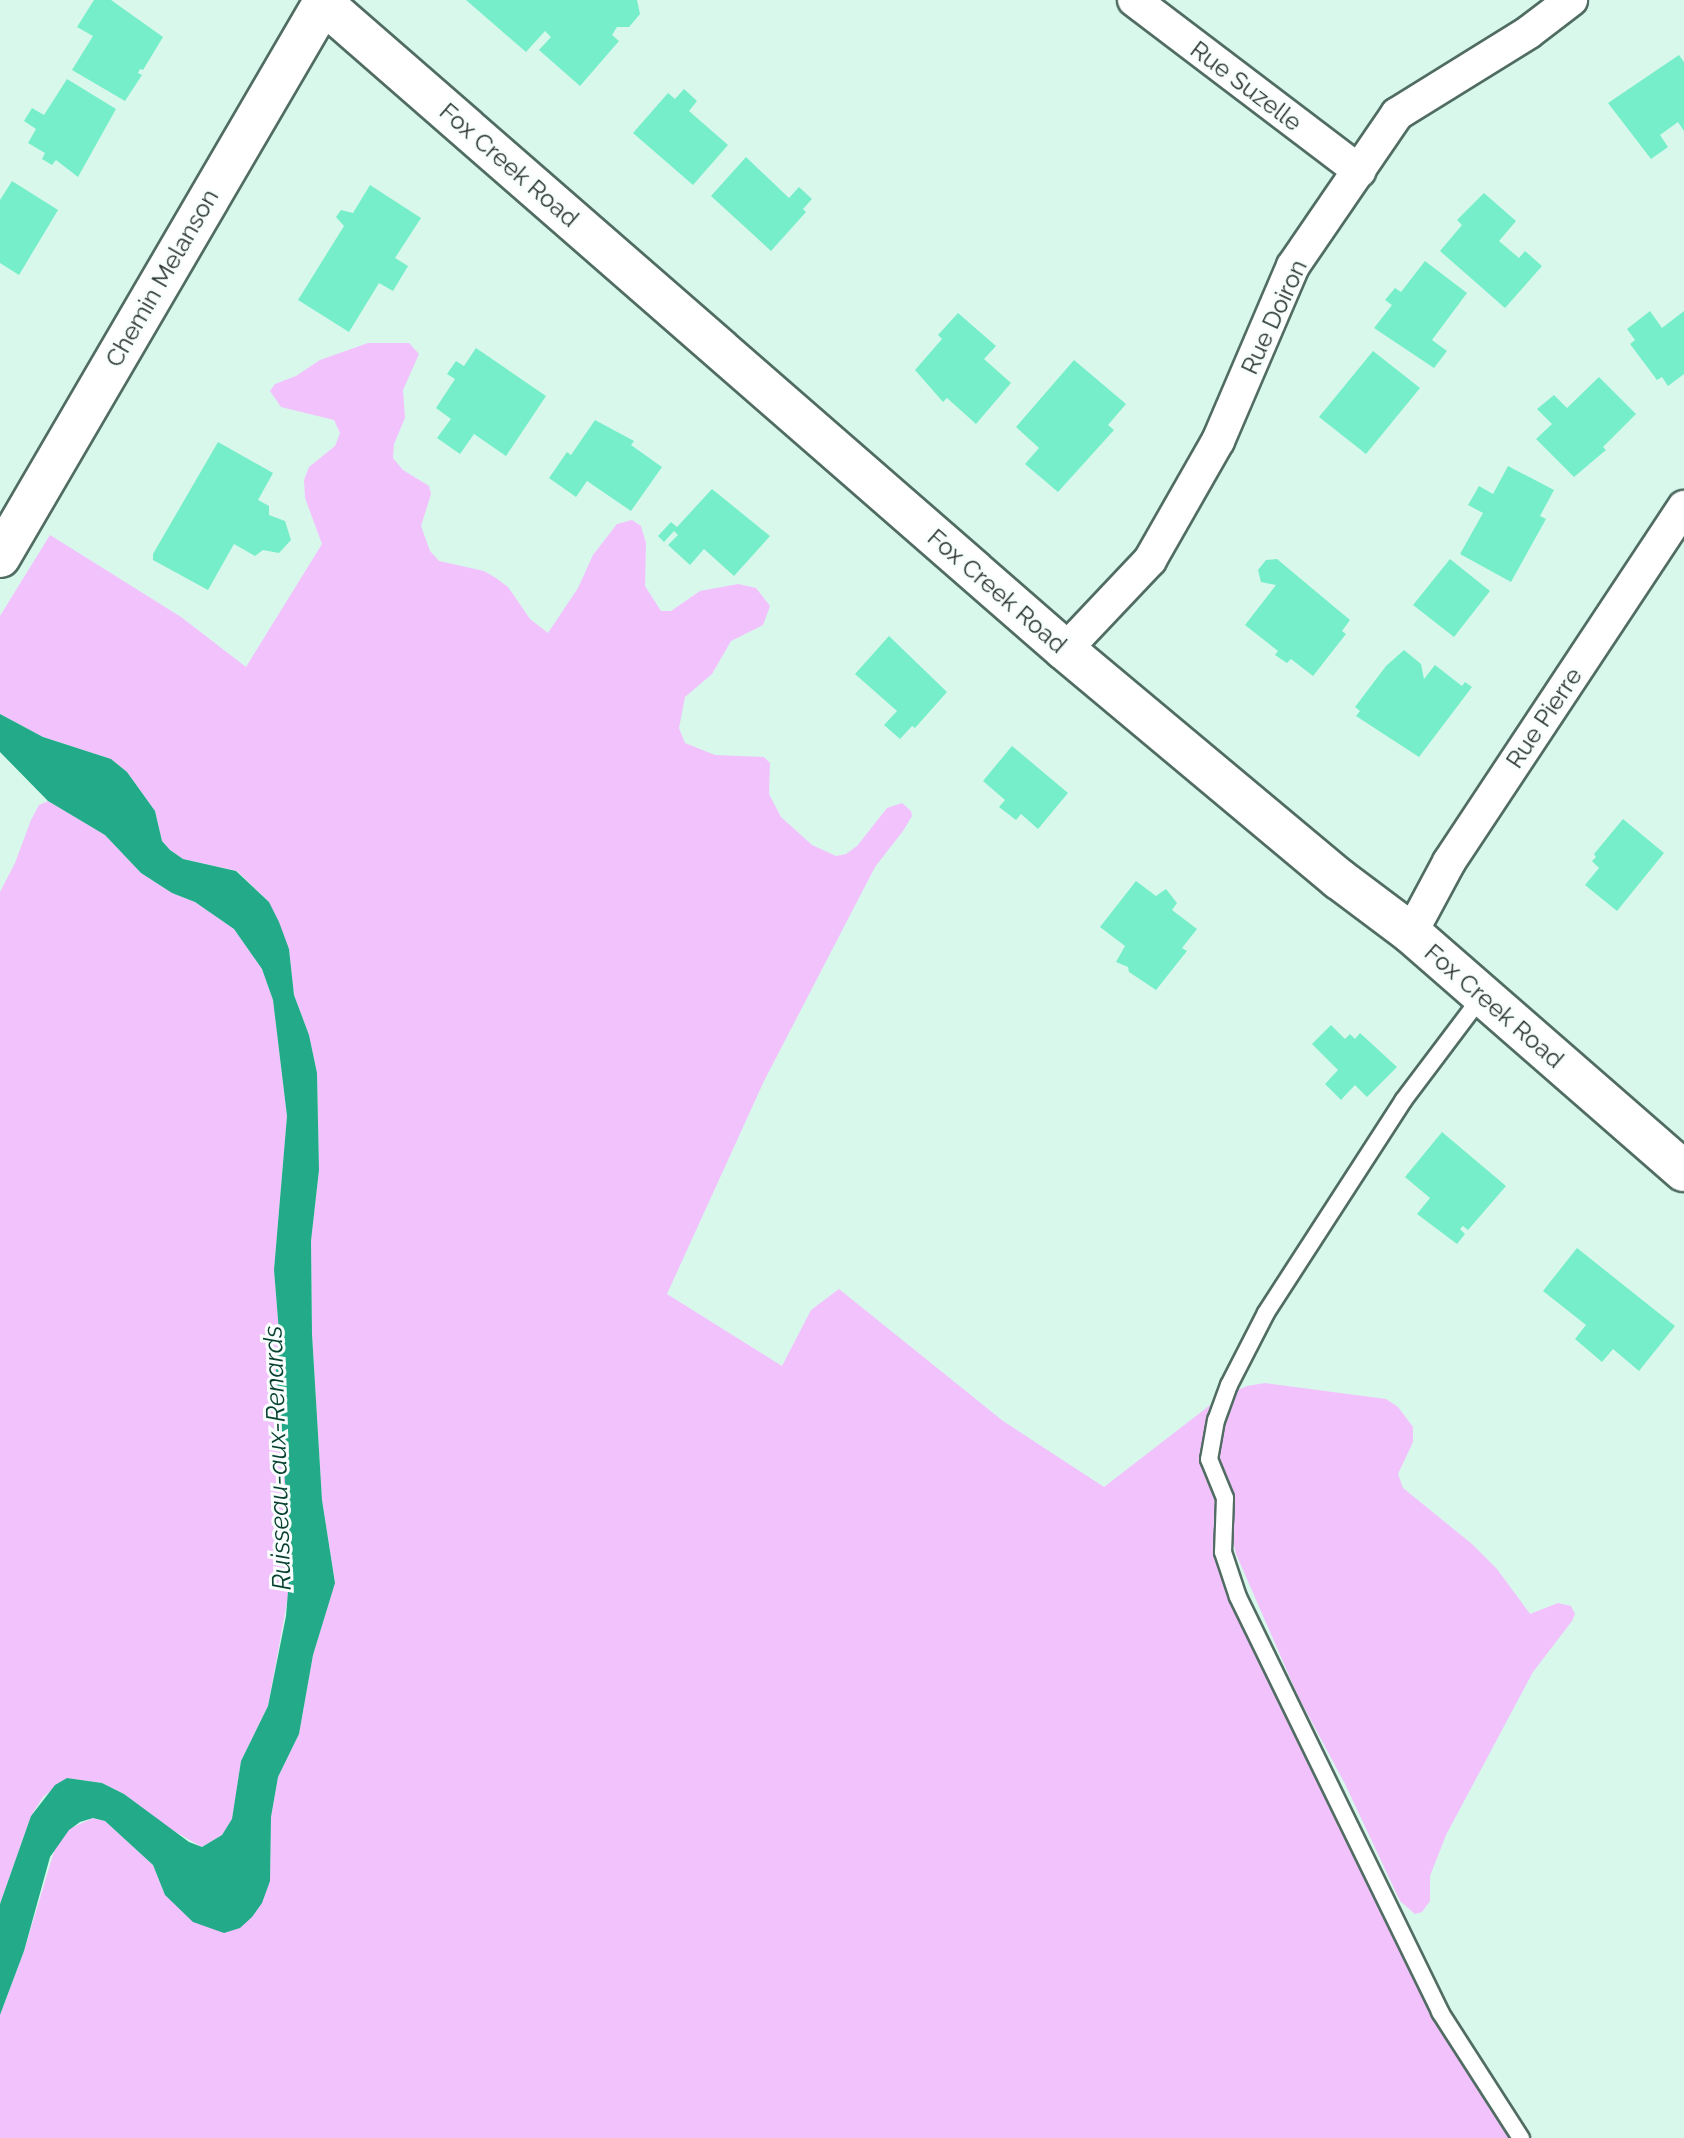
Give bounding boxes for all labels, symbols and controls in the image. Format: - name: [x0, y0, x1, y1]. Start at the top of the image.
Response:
- street label: Rue Suzelle: [1185, 35, 1307, 137]
- street label: Fox Creek Road: [434, 97, 584, 233]
- street label: Chemin Melanson: [99, 184, 225, 372]
- street label: Rue Doiron: [1235, 255, 1313, 379]
- street label: Fox Creek Road: [922, 523, 1072, 659]
- street label: Rue Pierre: [1500, 662, 1588, 774]
- street label: Fox Creek Road: [1419, 938, 1569, 1074]
- water label: Ruisseau-aux-Renards: [258, 1325, 298, 1591]

